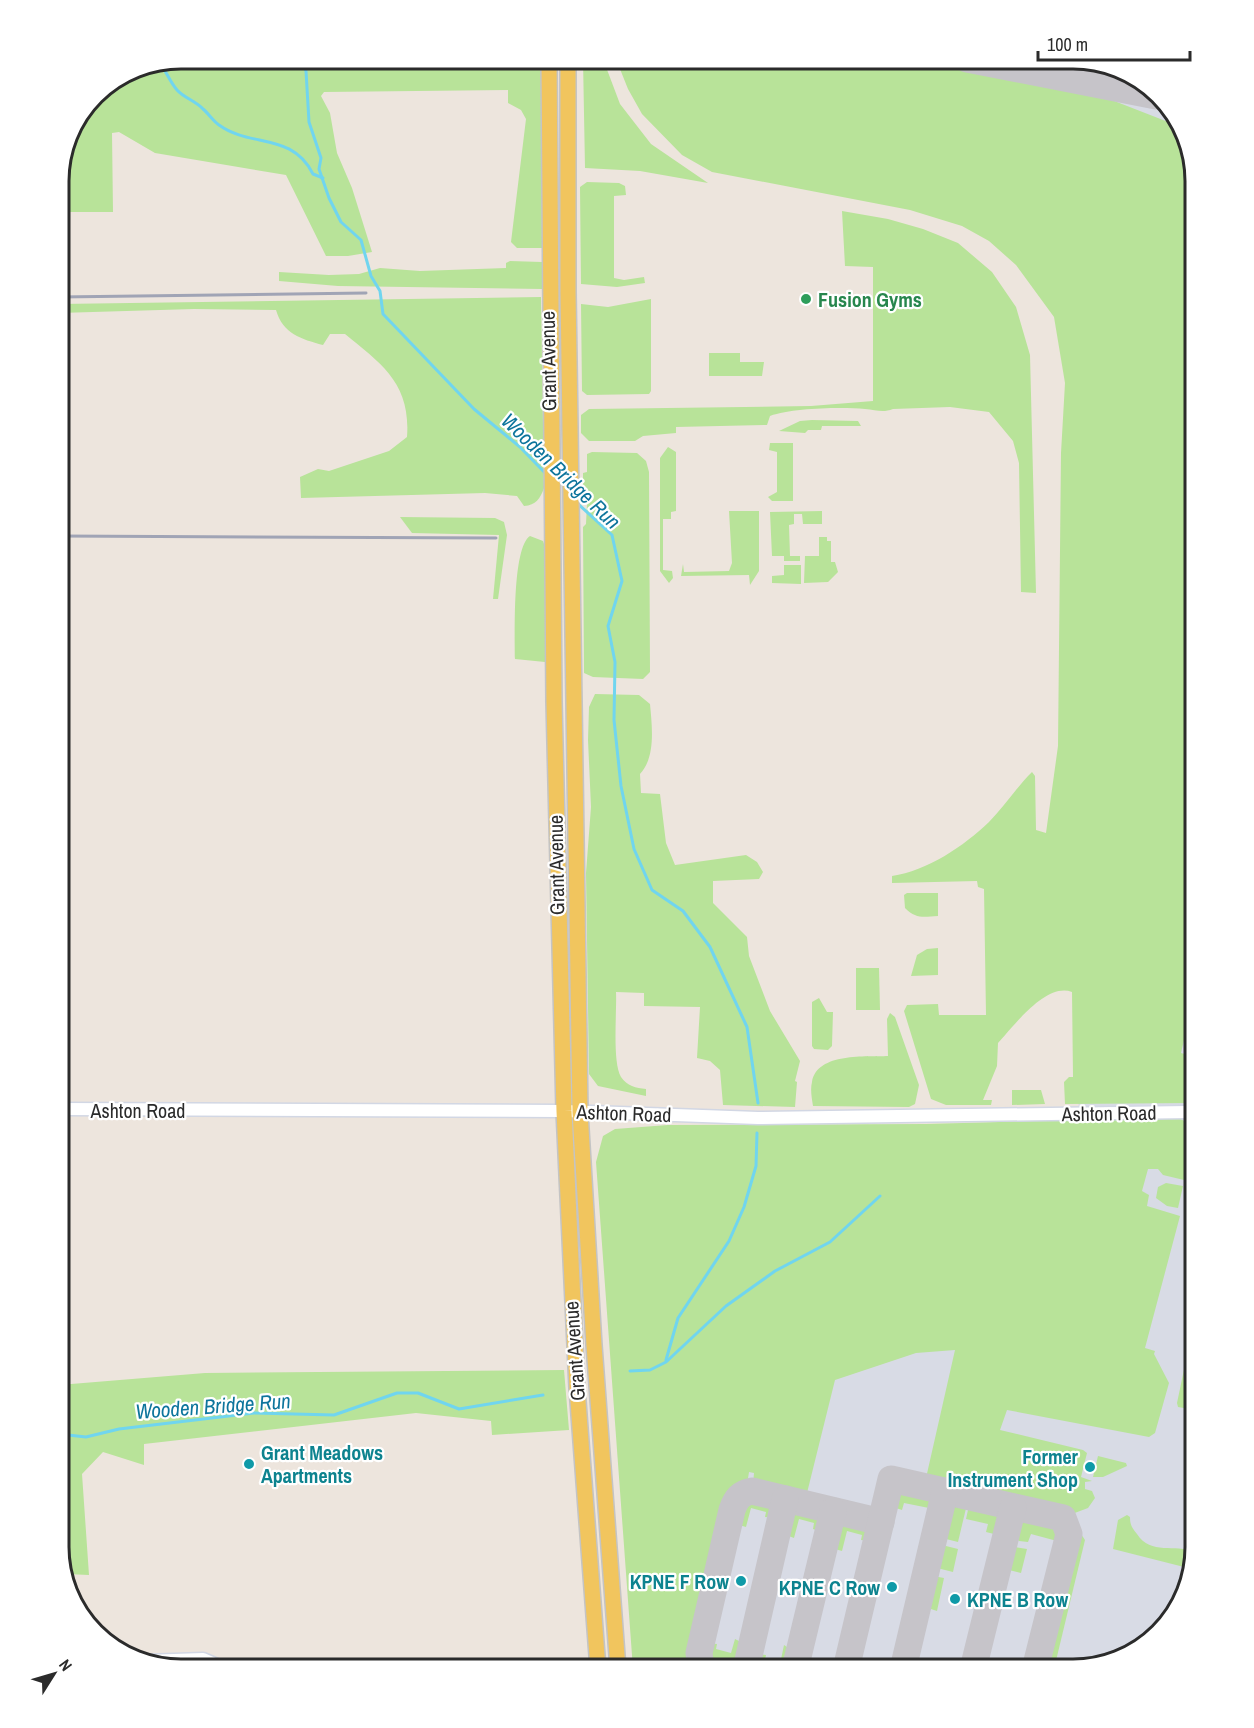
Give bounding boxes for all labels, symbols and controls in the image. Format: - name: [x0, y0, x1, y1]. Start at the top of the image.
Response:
- scale bar: [1038, 24, 1190, 62]
- text: 100 m: [1047, 32, 1088, 57]
- place label: Fusion Gyms: [818, 286, 922, 313]
- marker: Fusion Gyms: [799, 292, 813, 306]
- street label: Grant Avenue: [534, 311, 562, 411]
- water label: Wooden Bridge Run: [495, 407, 627, 535]
- street label: Grant Avenue: [542, 815, 570, 915]
- street label: Ashton Road: [90, 1097, 185, 1124]
- street label: Ashton Road: [575, 1098, 672, 1128]
- street label: Ashton Road: [1060, 1099, 1157, 1127]
- street label: Grant Avenue: [557, 1300, 591, 1402]
- water label: Wooden Bridge Run: [134, 1386, 292, 1426]
- place label: Grant Meadows Apartments: [261, 1439, 383, 1489]
- place label: Former Instrument Shop: [948, 1443, 1079, 1493]
- marker: Grant Meadows Apartments: [242, 1457, 256, 1471]
- marker: Former Instrument Shop: [1083, 1460, 1097, 1474]
- place label: KPNE F Row: [630, 1568, 729, 1595]
- marker: KPNE F Row: [734, 1574, 748, 1588]
- place label: KPNE C Row: [779, 1574, 880, 1601]
- marker: KPNE C Row: [885, 1580, 899, 1594]
- place label: KPNE B Row: [967, 1586, 1068, 1613]
- marker: KPNE B Row: [948, 1592, 962, 1606]
- north arrow: [24, 1644, 84, 1704]
- text: N: [54, 1655, 78, 1675]

